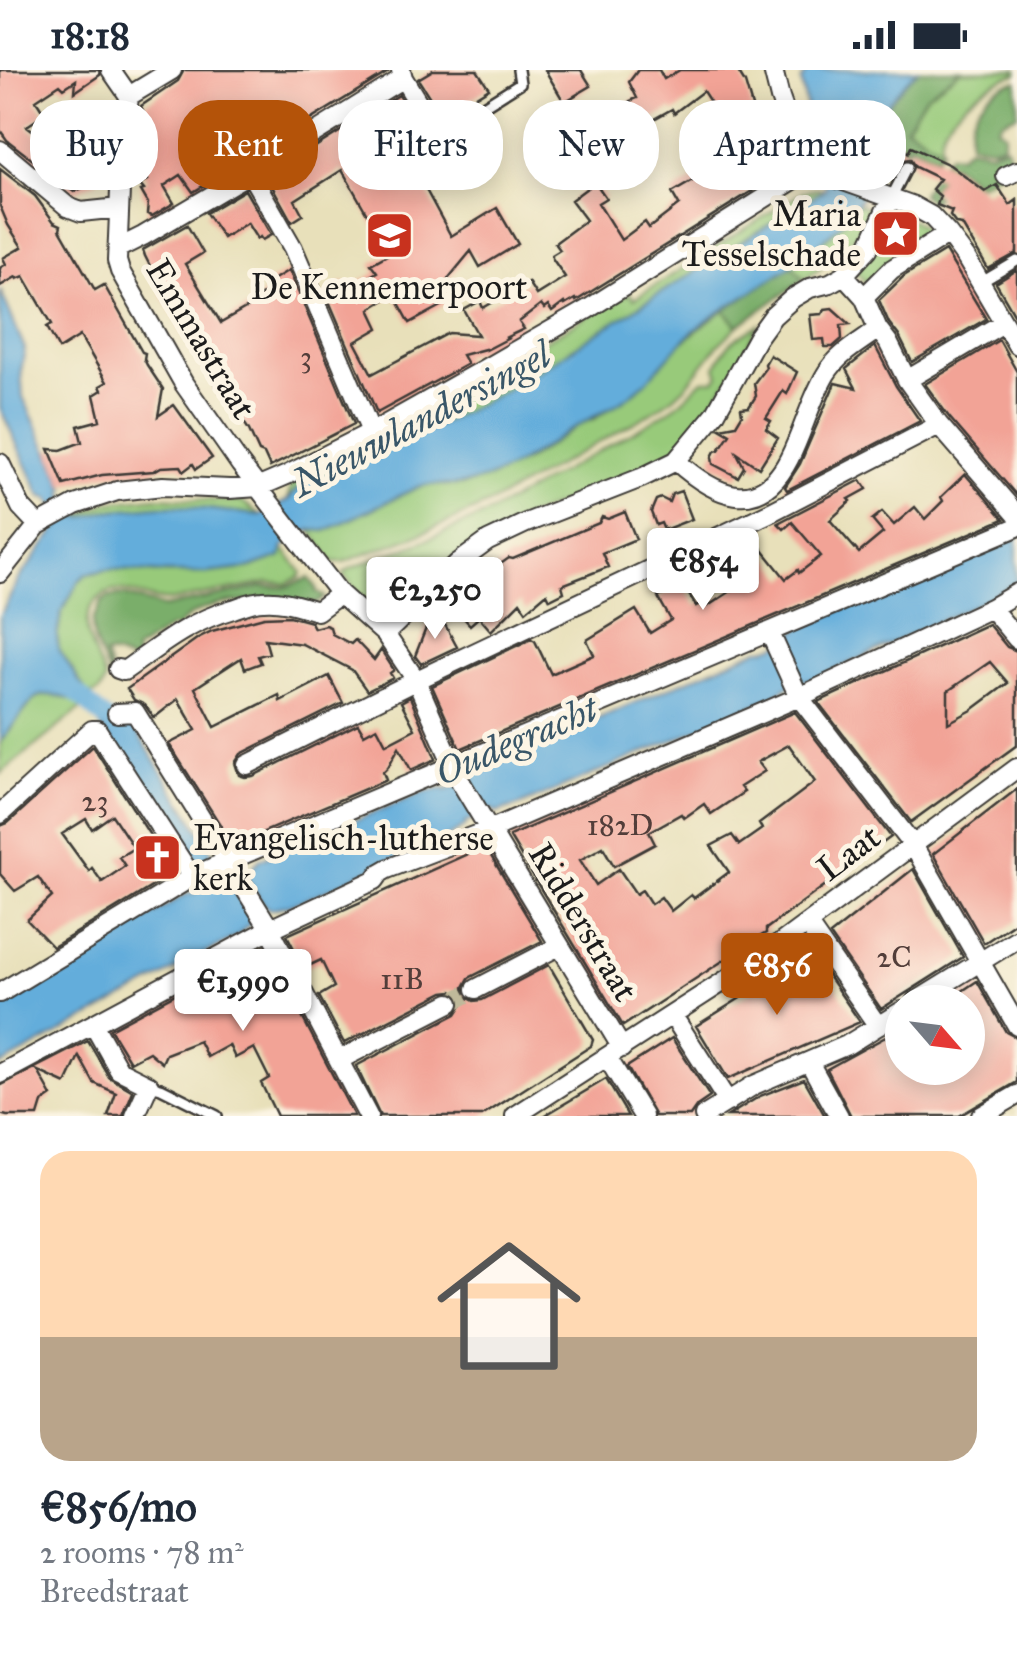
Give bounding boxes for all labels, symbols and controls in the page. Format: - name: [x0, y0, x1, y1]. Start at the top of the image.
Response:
- text: 18:18: [50, 12, 130, 58]
- chip: Buy: [30, 100, 158, 190]
- chip: Rent: [178, 100, 318, 190]
- chip: Filters: [338, 100, 503, 190]
- chip: New: [523, 100, 659, 190]
- chip: Apartment: [679, 100, 906, 190]
- place label: Maria Tesselschade: [682, 193, 861, 276]
- place icon: Maria Tesselschade: [870, 208, 922, 260]
- school or university icon: De Kennemerpoort: [363, 209, 415, 261]
- street label: Emmastraat: [136, 251, 266, 427]
- place label: De Kennemerpoort: [251, 266, 527, 309]
- water label: Nieuwlandersingel: [282, 330, 561, 507]
- house number: 3: [300, 339, 312, 375]
- pin: €854: [644, 528, 762, 613]
- text: €854: [669, 541, 737, 580]
- pin: €2,250: [354, 557, 516, 642]
- text: €2,250: [388, 570, 482, 609]
- water label: Oudegracht: [428, 684, 606, 795]
- house number: 23: [82, 783, 108, 819]
- house number: 182D: [587, 807, 653, 843]
- street label: Laat: [809, 815, 889, 891]
- place label: Evangelisch-lutherse kerk: [193, 817, 494, 900]
- church icon: Evangelisch-lutherse kerk: [132, 832, 184, 884]
- street label: Ridderstraat: [519, 835, 647, 1009]
- pin: €856: [718, 933, 836, 1018]
- house number: 2C: [876, 939, 912, 975]
- text: €856: [743, 946, 811, 985]
- pin: €1,990: [162, 949, 324, 1034]
- house number: 11B: [380, 961, 424, 997]
- text: €1,990: [196, 962, 290, 1001]
- north arrow: [885, 985, 985, 1085]
- map controls: [885, 985, 985, 1085]
- icon: home: [419, 1216, 599, 1396]
- text: €856/mo: [40, 1481, 197, 1533]
- text: 2 rooms · 78 m²: [40, 1533, 244, 1572]
- text: Breedstraat: [40, 1572, 189, 1611]

